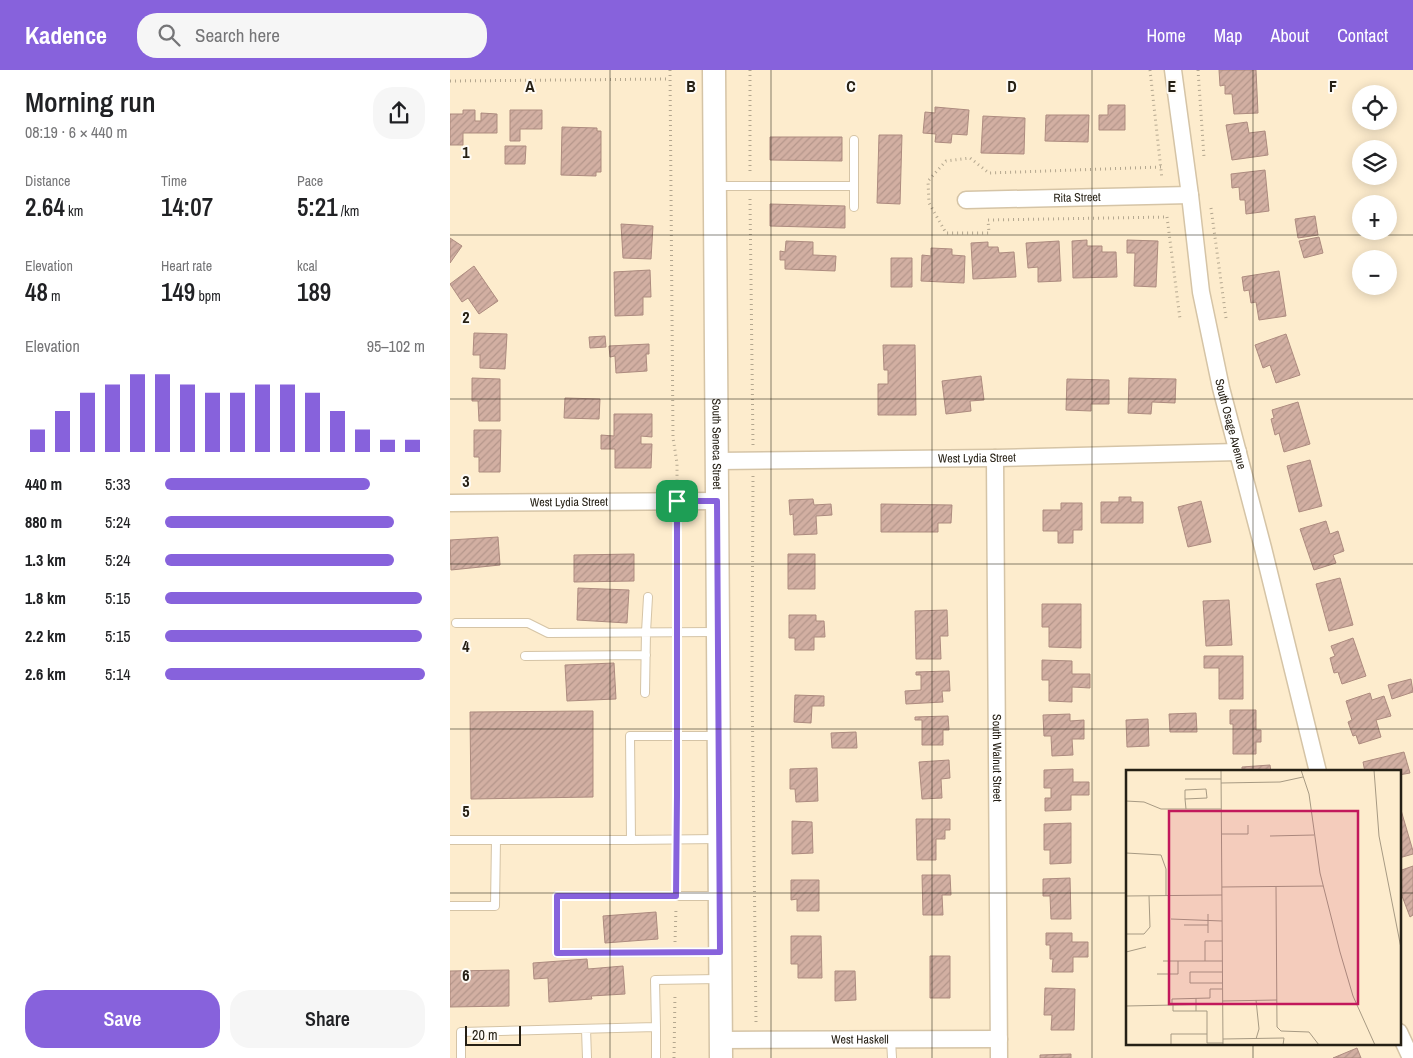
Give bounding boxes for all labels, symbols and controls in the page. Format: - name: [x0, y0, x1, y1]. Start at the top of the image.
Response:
- search box: [137, 13, 487, 58]
- text: Kadence: [25, 19, 107, 51]
- icon: search: [155, 21, 183, 49]
- text: Search here: [195, 22, 280, 48]
- text: Home: [1146, 23, 1186, 48]
- text: Map: [1214, 23, 1243, 48]
- text: About: [1271, 23, 1309, 48]
- text: Contact: [1337, 23, 1388, 48]
- text: A: [525, 75, 535, 97]
- text: B: [686, 75, 696, 97]
- text: C: [846, 75, 856, 97]
- text: D: [1007, 75, 1017, 97]
- text: E: [1168, 75, 1177, 97]
- text: F: [1329, 75, 1337, 97]
- text: Morning run: [25, 83, 156, 121]
- map controls: [1352, 85, 1397, 295]
- button: locate: [1352, 85, 1397, 130]
- button: share: [373, 87, 425, 139]
- text: 08:19 · 6 × 440 m: [25, 121, 128, 143]
- button: layers: [1352, 140, 1397, 185]
- text: 1: [462, 141, 470, 163]
- text: Distance: [25, 172, 70, 190]
- text: Time: [161, 172, 187, 190]
- text: Pace: [297, 172, 323, 190]
- street label: Rita Street: [1053, 189, 1101, 206]
- text: 2.64: [25, 190, 65, 224]
- text: 14:07: [161, 190, 213, 224]
- text: 5:21: [297, 190, 338, 224]
- button: +: [1352, 195, 1397, 240]
- text: km: [65, 202, 83, 220]
- text: /km: [338, 202, 359, 220]
- button: −: [1352, 250, 1397, 295]
- text: Elevation: [25, 257, 73, 275]
- text: Heart rate: [161, 257, 212, 275]
- text: kcal: [297, 257, 317, 275]
- text: 48: [25, 275, 48, 309]
- text: 149: [161, 275, 195, 309]
- text: 189: [297, 275, 331, 309]
- text: m: [48, 287, 61, 305]
- text: bpm: [195, 287, 221, 305]
- text: 2: [462, 306, 470, 328]
- text: Elevation: [25, 335, 80, 357]
- text: 95–102 m: [367, 335, 425, 357]
- street label: South Osage Avenue: [1211, 377, 1250, 471]
- street label: South Seneca Street: [708, 398, 725, 490]
- street label: West Lydia Street: [938, 449, 1016, 467]
- text: 3: [462, 470, 470, 492]
- text: 440 m: [25, 473, 62, 495]
- text: 5:33: [105, 473, 131, 495]
- pin: [656, 480, 698, 522]
- icon: arrive: [663, 487, 691, 515]
- street label: West Lydia Street: [530, 494, 608, 510]
- text: 880 m: [25, 511, 62, 533]
- text: 5:24: [105, 511, 131, 533]
- text: 1.3 km: [25, 549, 66, 571]
- text: 5:24: [105, 549, 131, 571]
- text: 1.8 km: [25, 587, 66, 609]
- text: 5:15: [105, 587, 131, 609]
- text: 2.2 km: [25, 625, 66, 647]
- text: 5:15: [105, 625, 131, 647]
- text: 4: [462, 635, 470, 657]
- text: 2.6 km: [25, 663, 66, 685]
- text: 5:14: [105, 663, 131, 685]
- street label: South Walnut Street: [989, 714, 1005, 802]
- inset map: [1126, 770, 1401, 1046]
- text: 5: [462, 800, 470, 822]
- text: 6: [462, 964, 470, 986]
- button: Save: [25, 990, 220, 1048]
- button: Share: [230, 990, 425, 1048]
- scale bar: [465, 1023, 521, 1046]
- text: 20 m: [472, 1026, 498, 1044]
- street label: West Haskell: [831, 1031, 889, 1048]

